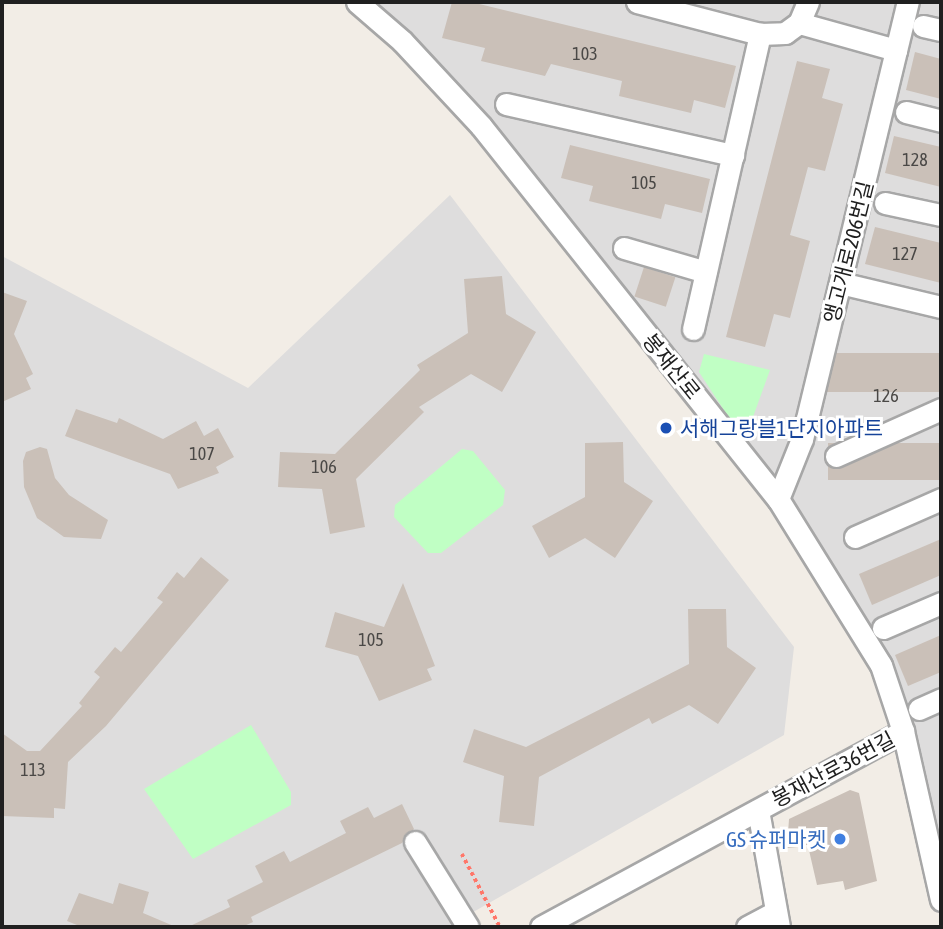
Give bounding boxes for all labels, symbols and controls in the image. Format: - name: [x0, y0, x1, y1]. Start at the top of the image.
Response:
- house number: 103: [572, 43, 598, 65]
- house number: 128: [902, 149, 928, 171]
- house number: 105: [631, 172, 657, 194]
- street label: 앵고개로206번길: [818, 178, 878, 326]
- house number: 127: [892, 243, 918, 265]
- street label: 봉재산로: [638, 328, 706, 404]
- house number: 126: [873, 385, 899, 407]
- place label: 서해그랑블1단지아파트: [680, 415, 883, 441]
- marker: 서해그랑블1단지아파트: [658, 420, 674, 436]
- house number: 107: [189, 443, 215, 465]
- house number: 106: [311, 456, 337, 478]
- house number: 105: [358, 629, 384, 651]
- street label: 봉재산로36번길: [767, 726, 899, 812]
- house number: 113: [20, 759, 46, 781]
- place label: GS 슈퍼마켓: [726, 826, 826, 852]
- marker: GS 슈퍼마켓: [832, 831, 848, 847]

